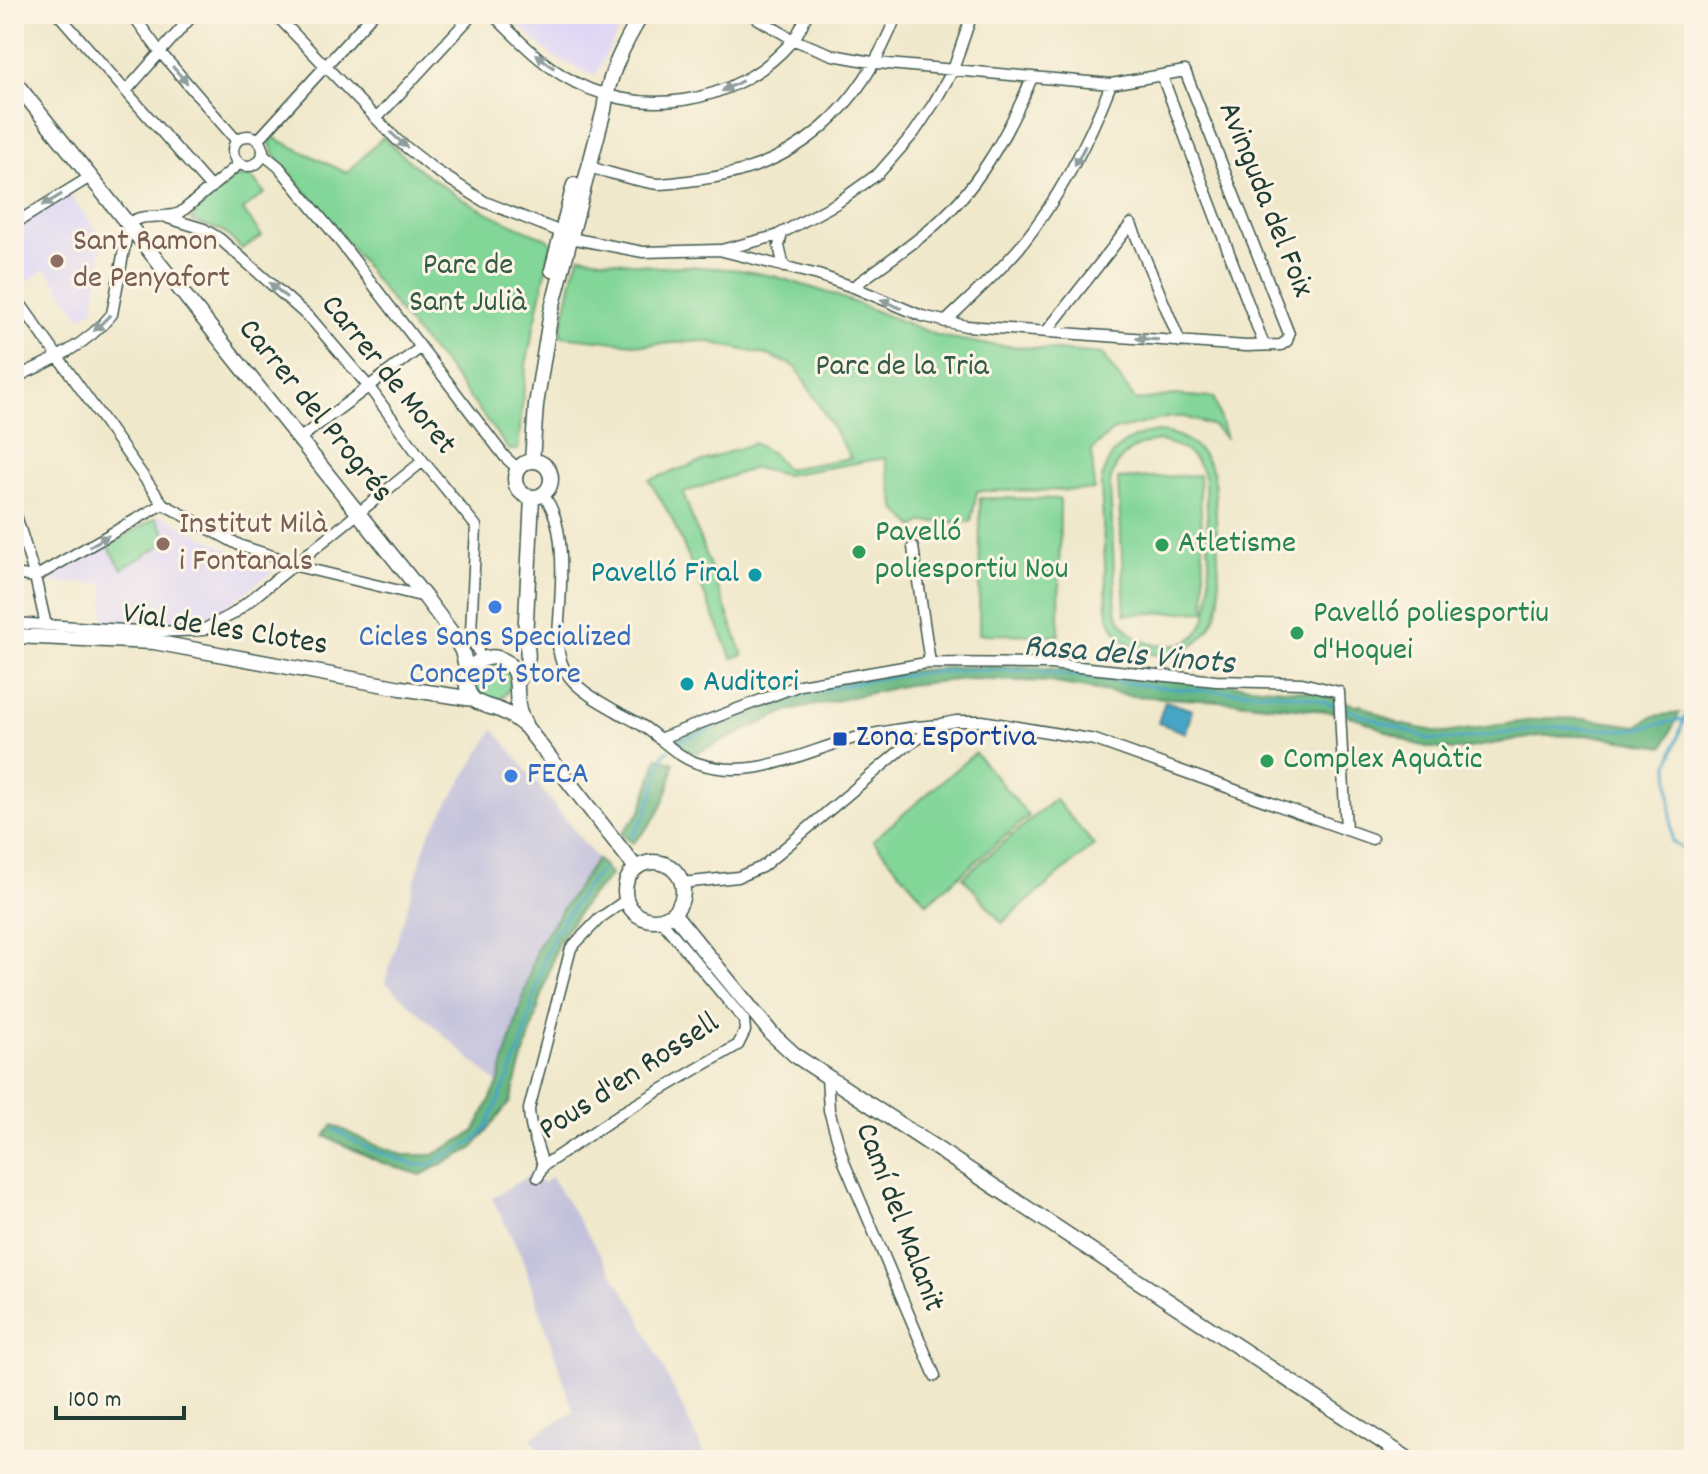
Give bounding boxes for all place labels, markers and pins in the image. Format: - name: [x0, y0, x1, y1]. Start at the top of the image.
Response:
- place label: Sant Ramon de Penyafort: [73, 220, 230, 303]
- marker: Sant Ramon de Penyafort: [48, 252, 66, 270]
- place label: Institut Milà i Fontanals: [179, 503, 328, 586]
- place label: Pavelló poliesportiu Nou: [875, 511, 1069, 594]
- place label: Atletisme: [1178, 522, 1296, 568]
- marker: Institut Milà i Fontanals: [154, 535, 172, 553]
- marker: Atletisme: [1153, 536, 1171, 554]
- marker: Pavelló poliesportiu Nou: [850, 543, 868, 561]
- place label: Pavelló Firal: [591, 552, 739, 598]
- marker: Pavelló Firal: [746, 566, 764, 584]
- place label: Pavelló poliesportiu d'Hoquei: [1313, 592, 1549, 675]
- marker: Cicles Sans Specialized Concept Store: [486, 598, 504, 616]
- place label: Cicles Sans Specialized Concept Store: [358, 616, 632, 699]
- marker: Pavelló poliesportiu d'Hoquei: [1288, 624, 1306, 642]
- place label: Auditori: [703, 661, 799, 707]
- marker: Auditori: [678, 675, 696, 693]
- place label: Zona Esportiva: [856, 716, 1037, 762]
- marker: Zona Esportiva: [831, 730, 849, 748]
- place label: Complex Aquàtic: [1283, 738, 1483, 784]
- marker: Complex Aquàtic: [1258, 752, 1276, 770]
- place label: FECA: [527, 753, 589, 799]
- marker: FECA: [502, 767, 520, 785]

